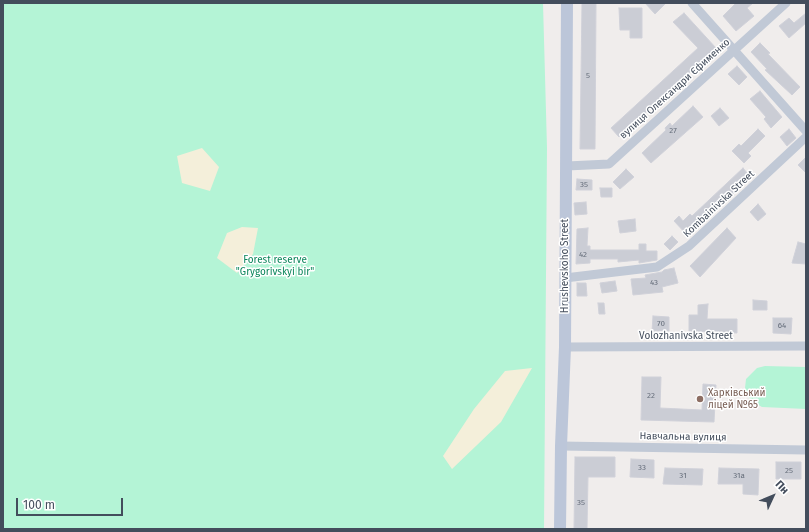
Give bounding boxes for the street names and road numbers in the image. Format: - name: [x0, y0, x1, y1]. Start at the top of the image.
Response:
- street label: вулиця Олександри Єфименко: [617, 36, 733, 142]
- street label: Kombainivska Street: [681, 168, 757, 240]
- street label: Hrushevskoho Street: [559, 219, 571, 313]
- street label: Volozhanivska Street: [639, 330, 733, 342]
- street label: Навчальна вулиця: [639, 430, 727, 444]

